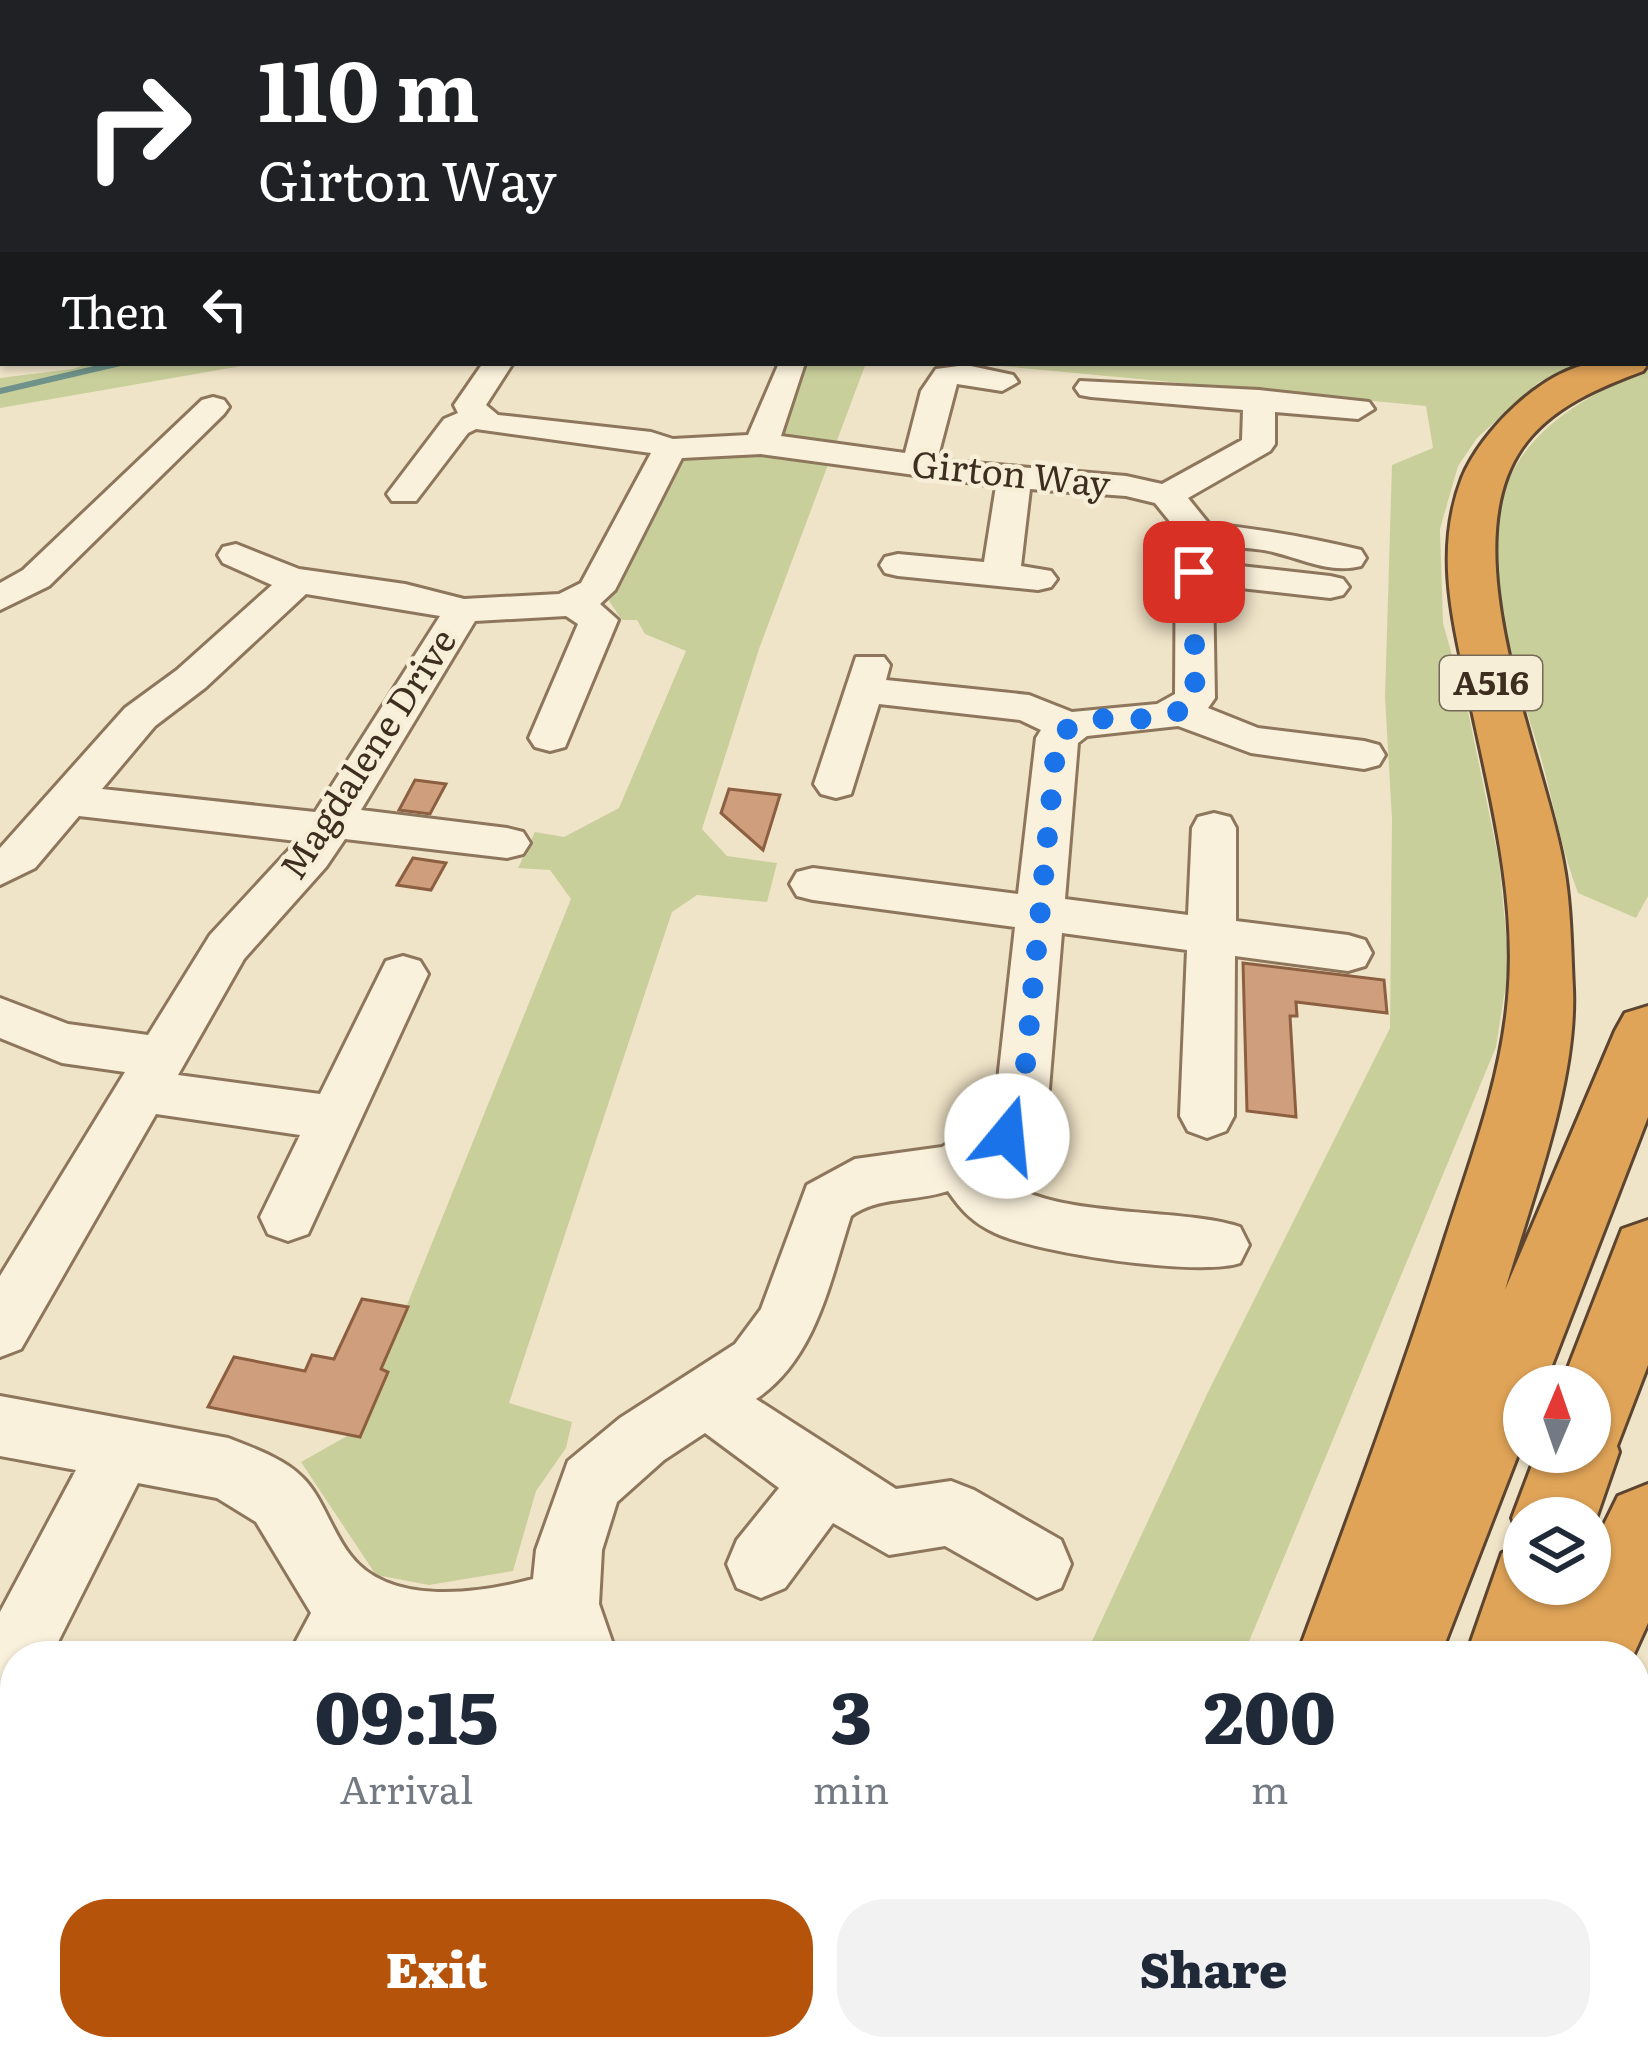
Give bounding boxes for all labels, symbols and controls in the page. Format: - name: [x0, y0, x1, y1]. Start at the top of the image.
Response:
- text: 110 m: [258, 23, 480, 148]
- icon: right: [60, 48, 216, 204]
- text: Girton Way: [258, 137, 557, 218]
- text: Then: [60, 276, 168, 343]
- icon: left: [192, 276, 258, 342]
- street label: Girton Way: [909, 435, 1113, 508]
- pin: [1143, 521, 1245, 623]
- icon: arrive: [1161, 539, 1227, 605]
- street label: Magdalene Drive: [265, 617, 467, 889]
- road number: A516: [1440, 656, 1542, 710]
- position arrow: [944, 1073, 1070, 1199]
- north arrow: [1503, 1365, 1611, 1473]
- map controls: [1503, 1365, 1611, 1605]
- button: layers: [1503, 1497, 1611, 1605]
- text: 09:15: [314, 1659, 498, 1766]
- text: 3: [831, 1659, 871, 1766]
- text: 200: [1204, 1659, 1336, 1766]
- text: Arrival: [340, 1758, 473, 1816]
- text: min: [813, 1758, 889, 1816]
- text: m: [1251, 1758, 1289, 1816]
- button: Exit: [60, 1899, 813, 2037]
- button: Share: [837, 1899, 1590, 2037]

